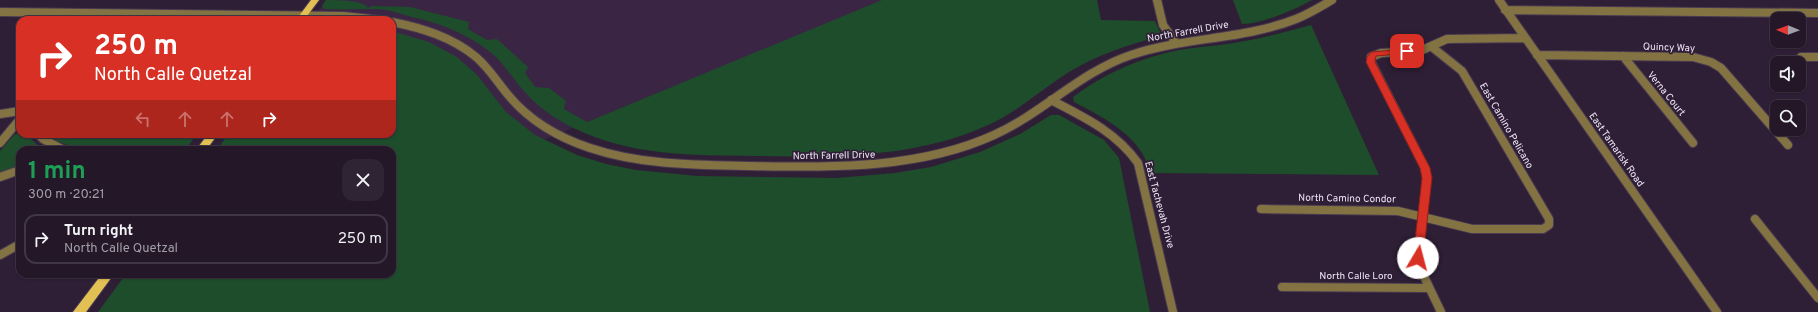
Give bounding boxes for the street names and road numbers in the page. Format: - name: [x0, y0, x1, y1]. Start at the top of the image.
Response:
- street label: North Farrell Drive: [1146, 18, 1230, 46]
- street label: Quincy Way: [1643, 41, 1695, 55]
- street label: Verna Court: [1644, 69, 1688, 119]
- street label: East Camino Pelicano: [1476, 81, 1536, 172]
- street label: East Tamarisk Road: [1585, 110, 1647, 190]
- street label: North Farrell Drive: [793, 149, 875, 163]
- street label: East Tachevah Drive: [1141, 160, 1177, 250]
- street label: North Camino Condor: [1298, 192, 1396, 206]
- street label: North Calle Loro: [1319, 270, 1393, 283]

